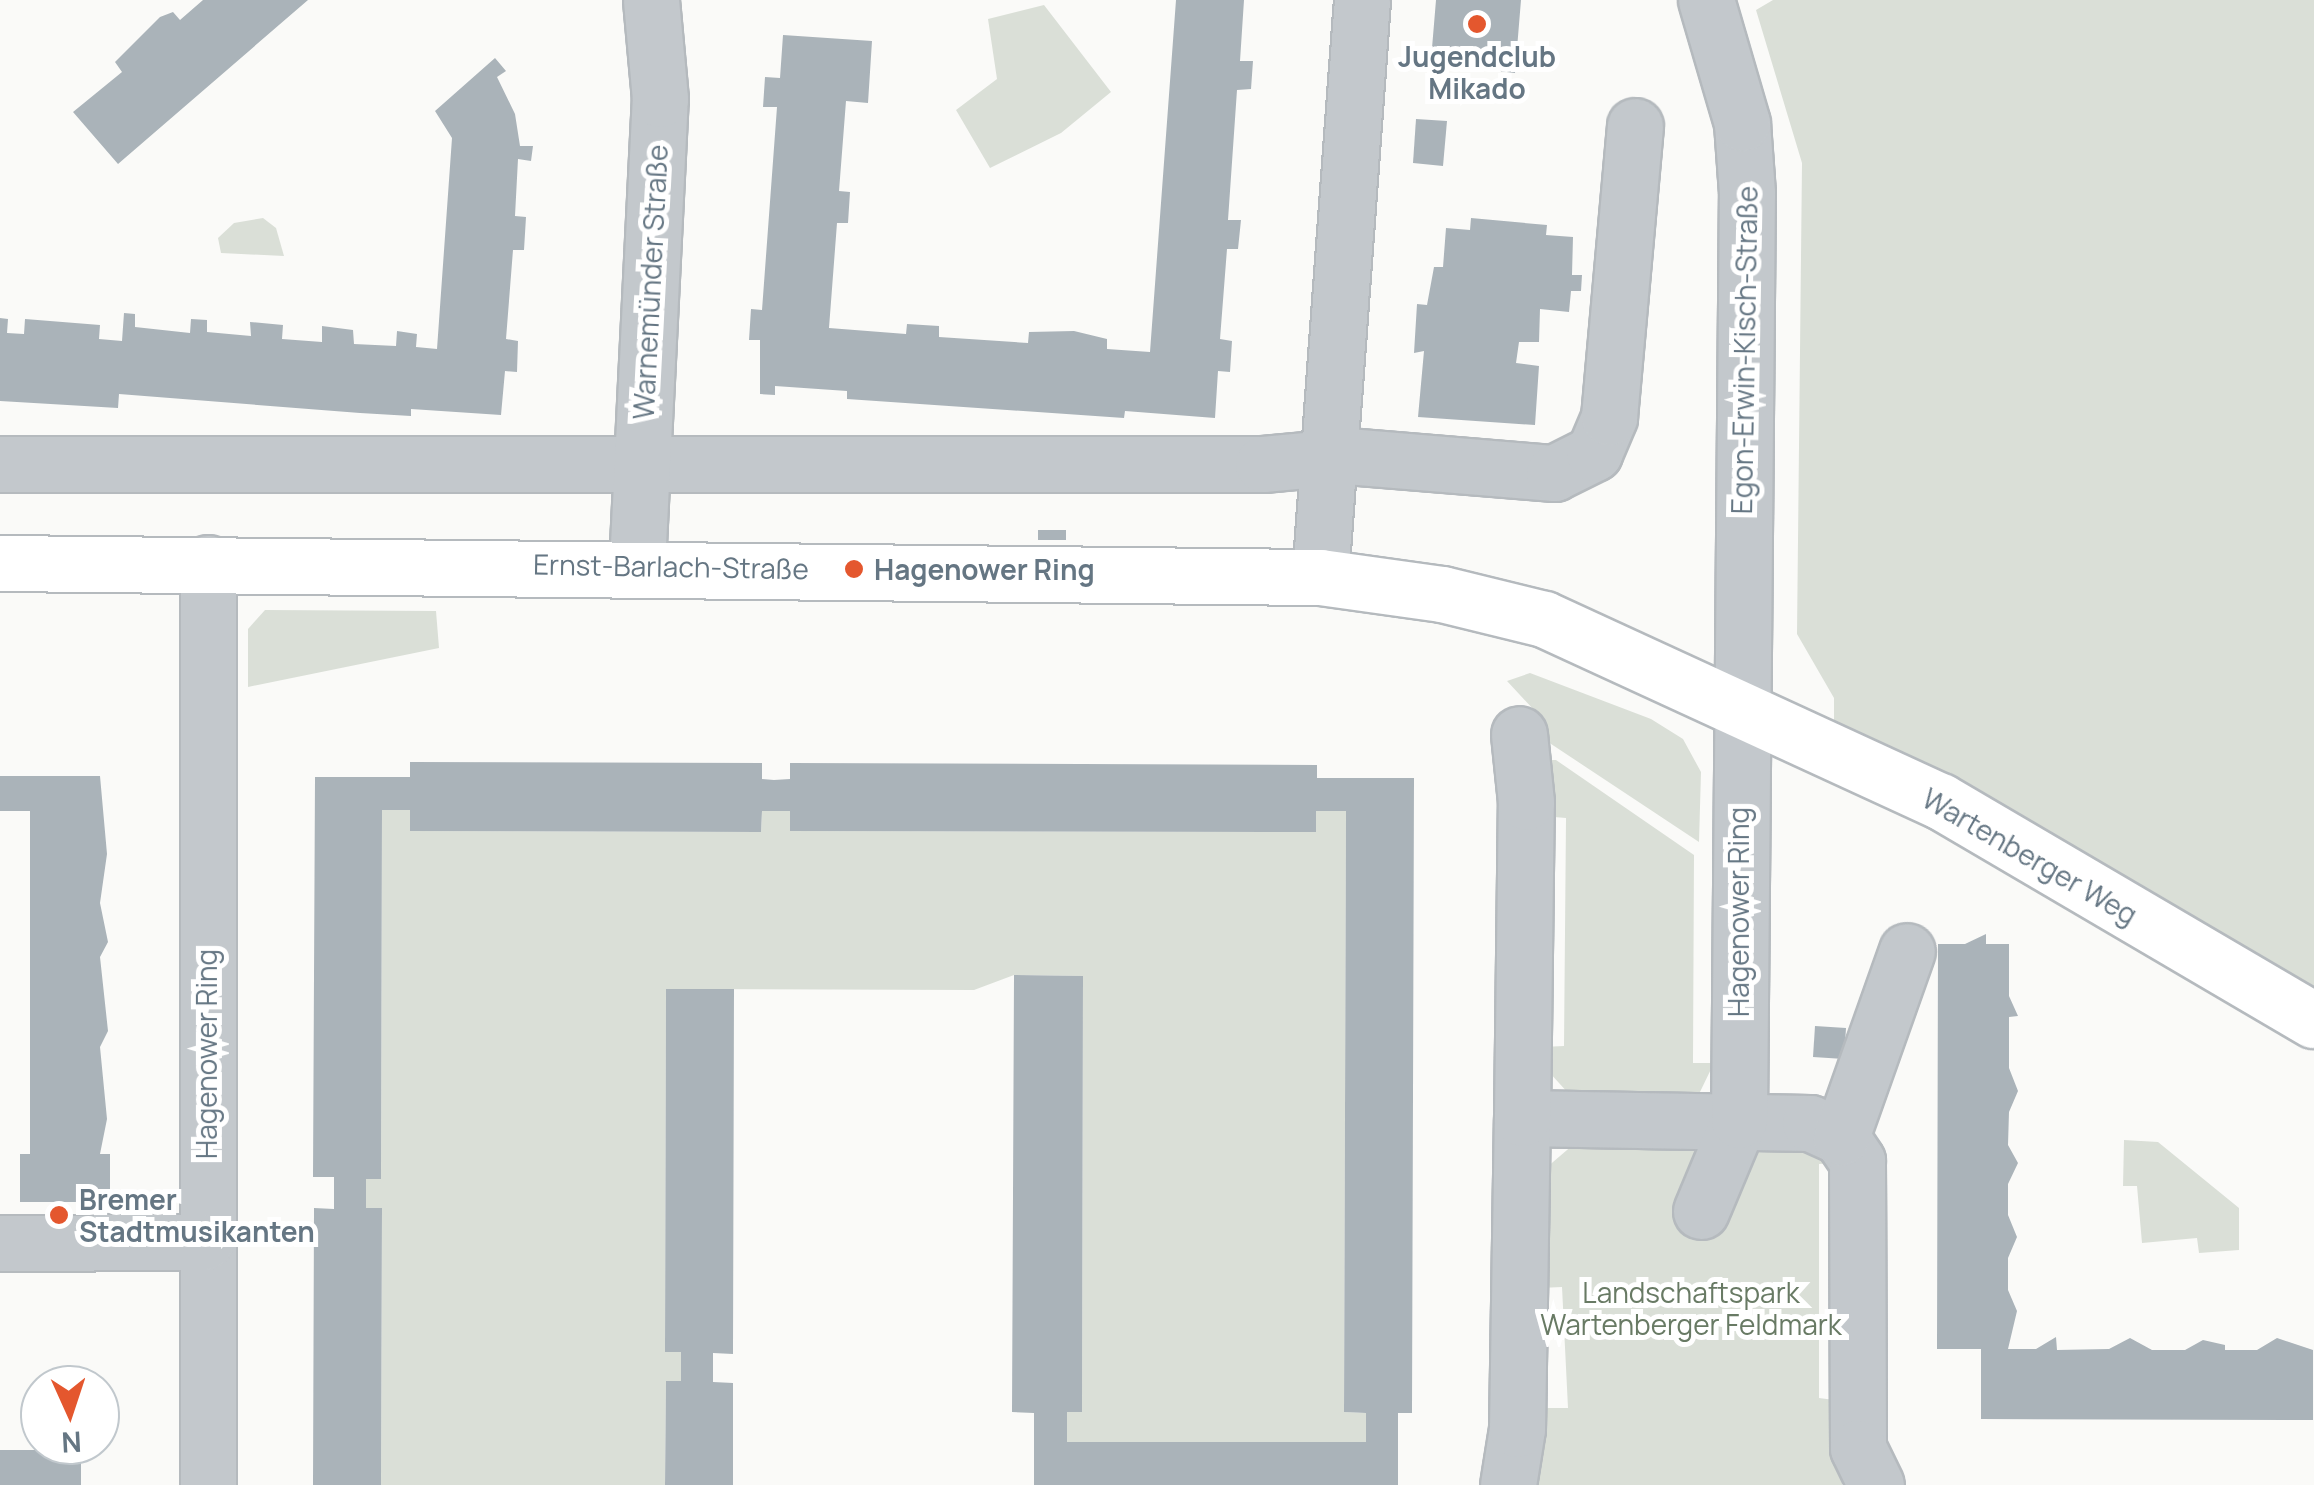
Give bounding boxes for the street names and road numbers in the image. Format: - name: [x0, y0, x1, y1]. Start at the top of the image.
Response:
- street label: Warnemünder Straße: [626, 144, 674, 420]
- street label: Egon-Erwin-Kisch-Straße: [1724, 186, 1764, 514]
- street label: Ernst-Barlach-Straße: [533, 547, 809, 585]
- street label: Wartenberger Weg: [1917, 781, 2143, 931]
- street label: Hagenower Ring: [1721, 807, 1755, 1017]
- street label: Hagenower Ring: [189, 949, 223, 1159]

